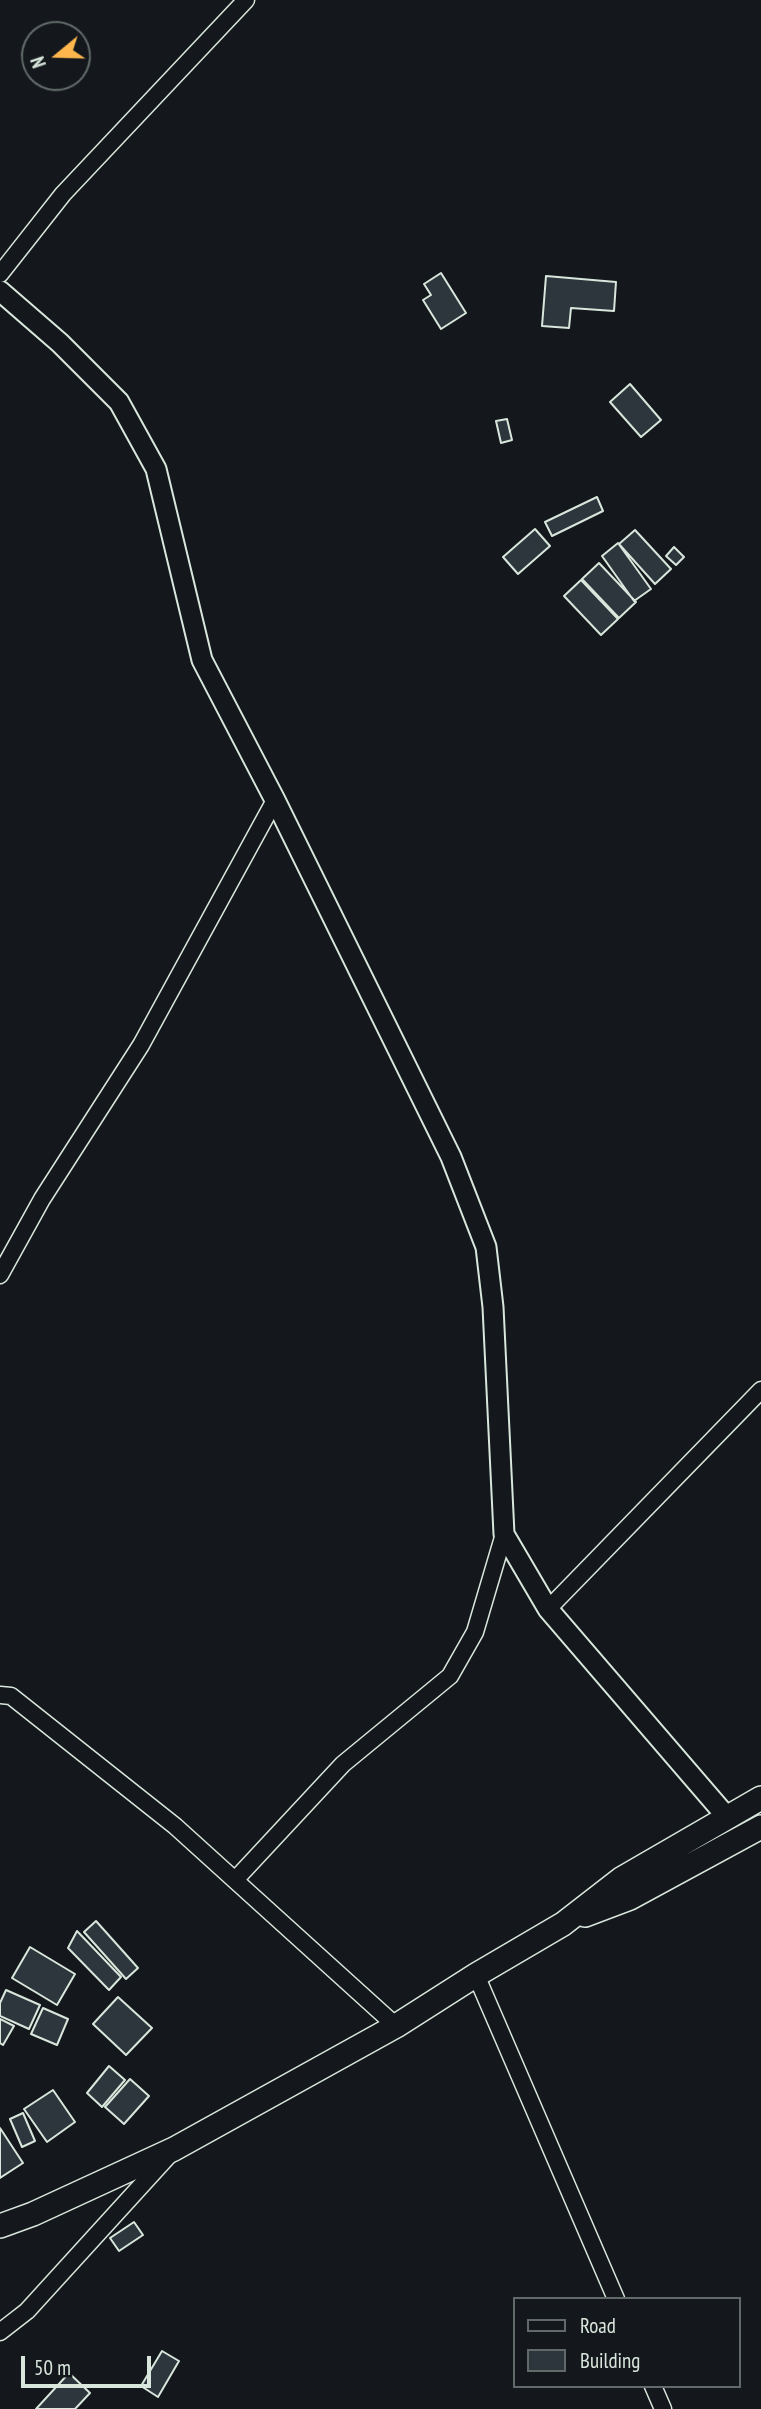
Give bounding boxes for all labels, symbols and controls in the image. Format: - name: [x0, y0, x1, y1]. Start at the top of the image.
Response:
- north arrow: [21, 21, 91, 91]
- text: N: [25, 53, 51, 71]
- legend: [512, 2297, 740, 2388]
- text: Road: [580, 2312, 616, 2339]
- scale bar: [24, 2342, 154, 2386]
- text: Building: [580, 2347, 640, 2374]
- text: 50 m: [34, 2354, 71, 2381]

